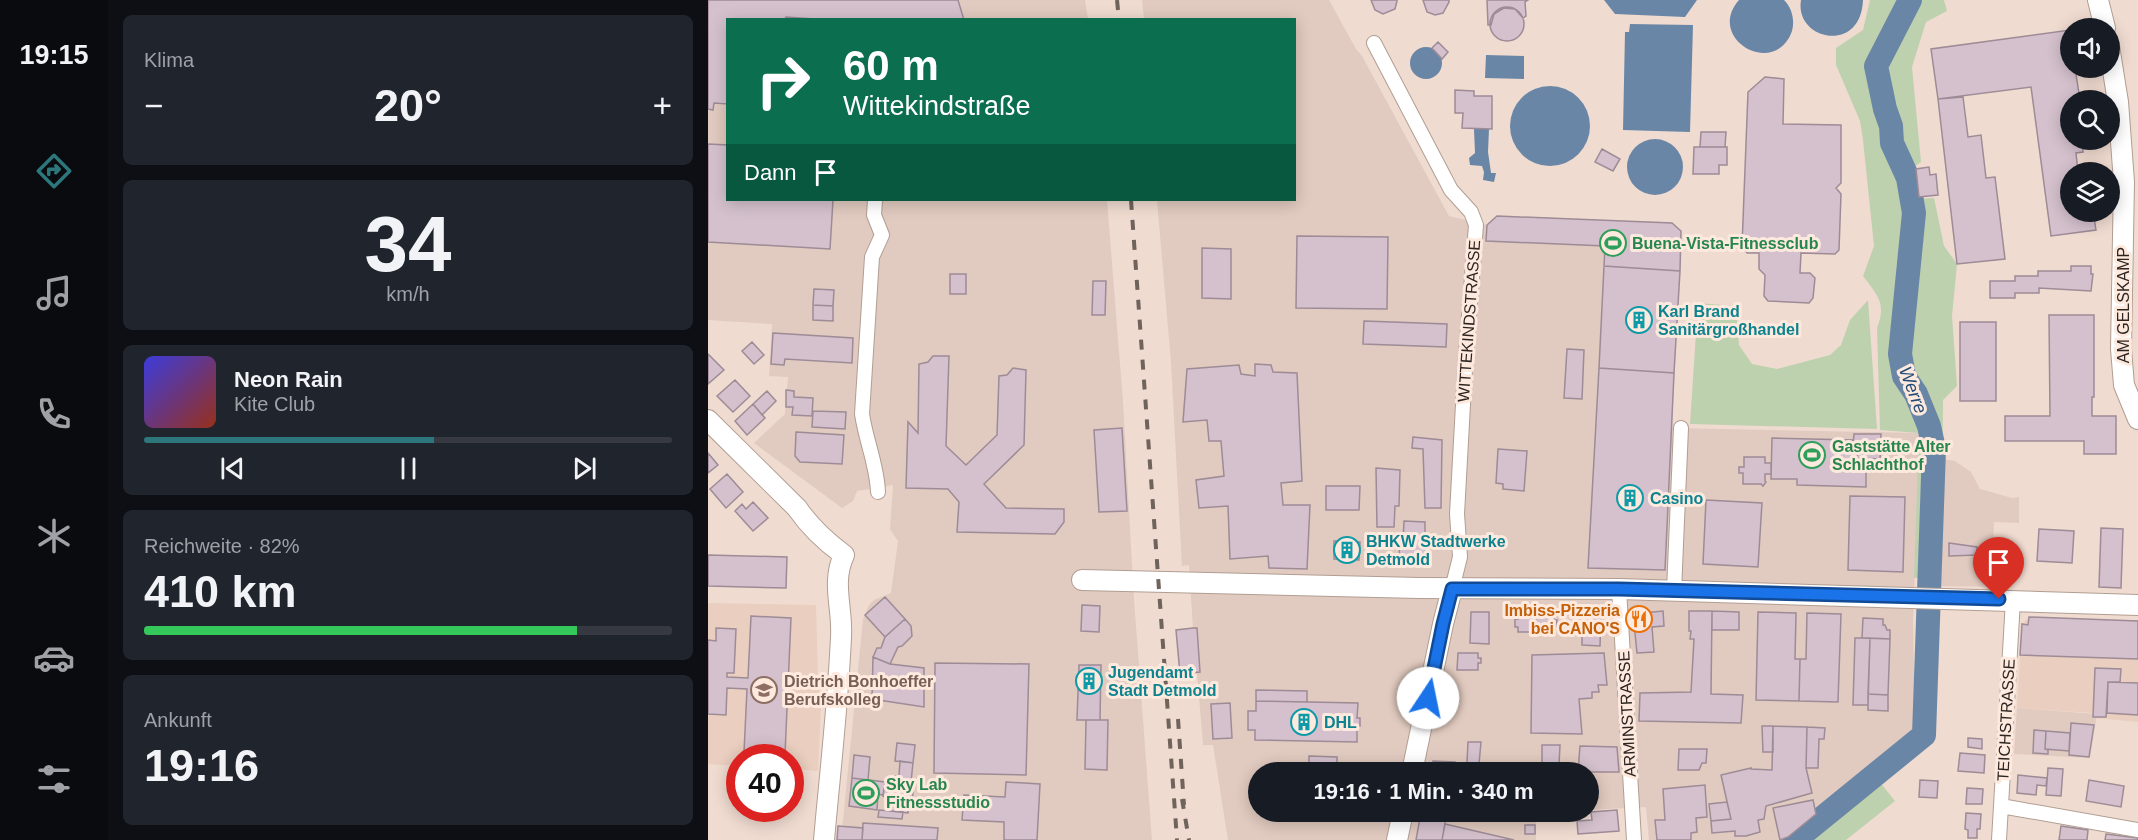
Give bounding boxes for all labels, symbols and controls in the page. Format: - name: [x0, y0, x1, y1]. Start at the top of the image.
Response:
- map controls: [2060, 18, 2120, 222]
- button: sound: [2060, 18, 2120, 78]
- text: 19:15: [19, 40, 89, 70]
- icon: right: [744, 42, 822, 120]
- text: 60 m: [843, 42, 939, 89]
- text: Klima: [144, 49, 194, 71]
- text: 20°: [374, 80, 442, 131]
- text: −: [144, 87, 163, 124]
- text: +: [653, 87, 672, 124]
- button: search: [2060, 90, 2120, 150]
- text: Wittekindstraße: [843, 91, 1031, 121]
- icon: directions: [33, 150, 75, 192]
- icon: arrive: [809, 156, 842, 189]
- text: Dann: [744, 160, 797, 185]
- button: layers: [2060, 162, 2120, 222]
- text: 34: [365, 200, 451, 288]
- sports icon: Buena-Vista-Fitnessclub: [1598, 228, 1628, 258]
- place label: Buena-Vista-Fitnessclub: [1632, 235, 1819, 252]
- street label: WITTEKINDSTRASSE: [1455, 239, 1483, 403]
- street label: AM GELSKAMP: [2115, 247, 2132, 363]
- icon: music: [33, 272, 75, 314]
- text: km/h: [386, 283, 430, 305]
- place label: Karl Brand Sanitärgroßhandel: [1658, 303, 1799, 338]
- building icon: Karl Brand Sanitärgroßhandel: [1624, 305, 1654, 335]
- water label: Werre: [1895, 364, 1931, 416]
- text: Neon Rain: [234, 367, 343, 392]
- icon: phone: [33, 393, 75, 435]
- text: Kite Club: [234, 393, 315, 415]
- place label: Gaststätte Alter Schlachthof: [1832, 438, 1951, 473]
- sports icon: Gaststätte Alter Schlachthof: [1797, 440, 1827, 470]
- icon: previous: [216, 452, 249, 485]
- icon: pause: [392, 452, 425, 485]
- icon: next: [568, 452, 601, 485]
- building icon: Casino: [1615, 483, 1645, 513]
- place label: Casino: [1650, 490, 1704, 507]
- icon: climate: [33, 515, 75, 557]
- place label: BHKW Stadtwerke Detmold: [1366, 533, 1506, 568]
- text: Reichweite · 82%: [144, 535, 300, 557]
- building icon: BHKW Stadtwerke Detmold: [1332, 535, 1362, 565]
- pin: [1973, 537, 2024, 599]
- icon: arrive: [1982, 546, 2015, 579]
- text: 410 km: [144, 566, 297, 617]
- place label: Imbiss-Pizzeria bei CANO'S: [1504, 602, 1620, 637]
- restaurant icon: Imbiss-Pizzeria bei CANO'S: [1624, 604, 1654, 634]
- icon: car: [33, 637, 75, 679]
- street label: ARMINSTRASSE: [1615, 651, 1639, 777]
- street label: TEICHSTRASSE: [1994, 658, 2018, 782]
- place label: Jugendamt Stadt Detmold: [1108, 664, 1216, 699]
- building icon: Jugendamt Stadt Detmold: [1074, 666, 1104, 696]
- position arrow: [1396, 666, 1460, 730]
- place label: Dietrich Bonhoeffer Berufskolleg: [784, 673, 933, 708]
- school or university icon: Dietrich Bonhoeffer Berufskolleg: [749, 675, 779, 705]
- building icon: DHL: [1289, 707, 1319, 737]
- text: Ankunft: [144, 709, 212, 731]
- place label: DHL: [1324, 714, 1357, 731]
- text: 19:16: [144, 740, 259, 791]
- speed limit sign: 40: [726, 744, 804, 822]
- icon: filters: [33, 758, 75, 800]
- place label: Sky Lab Fitnessstudio: [886, 776, 990, 811]
- sports icon: Sky Lab Fitnessstudio: [851, 778, 881, 808]
- text: 19:16 · 1 Min. · 340 m: [1313, 779, 1534, 804]

